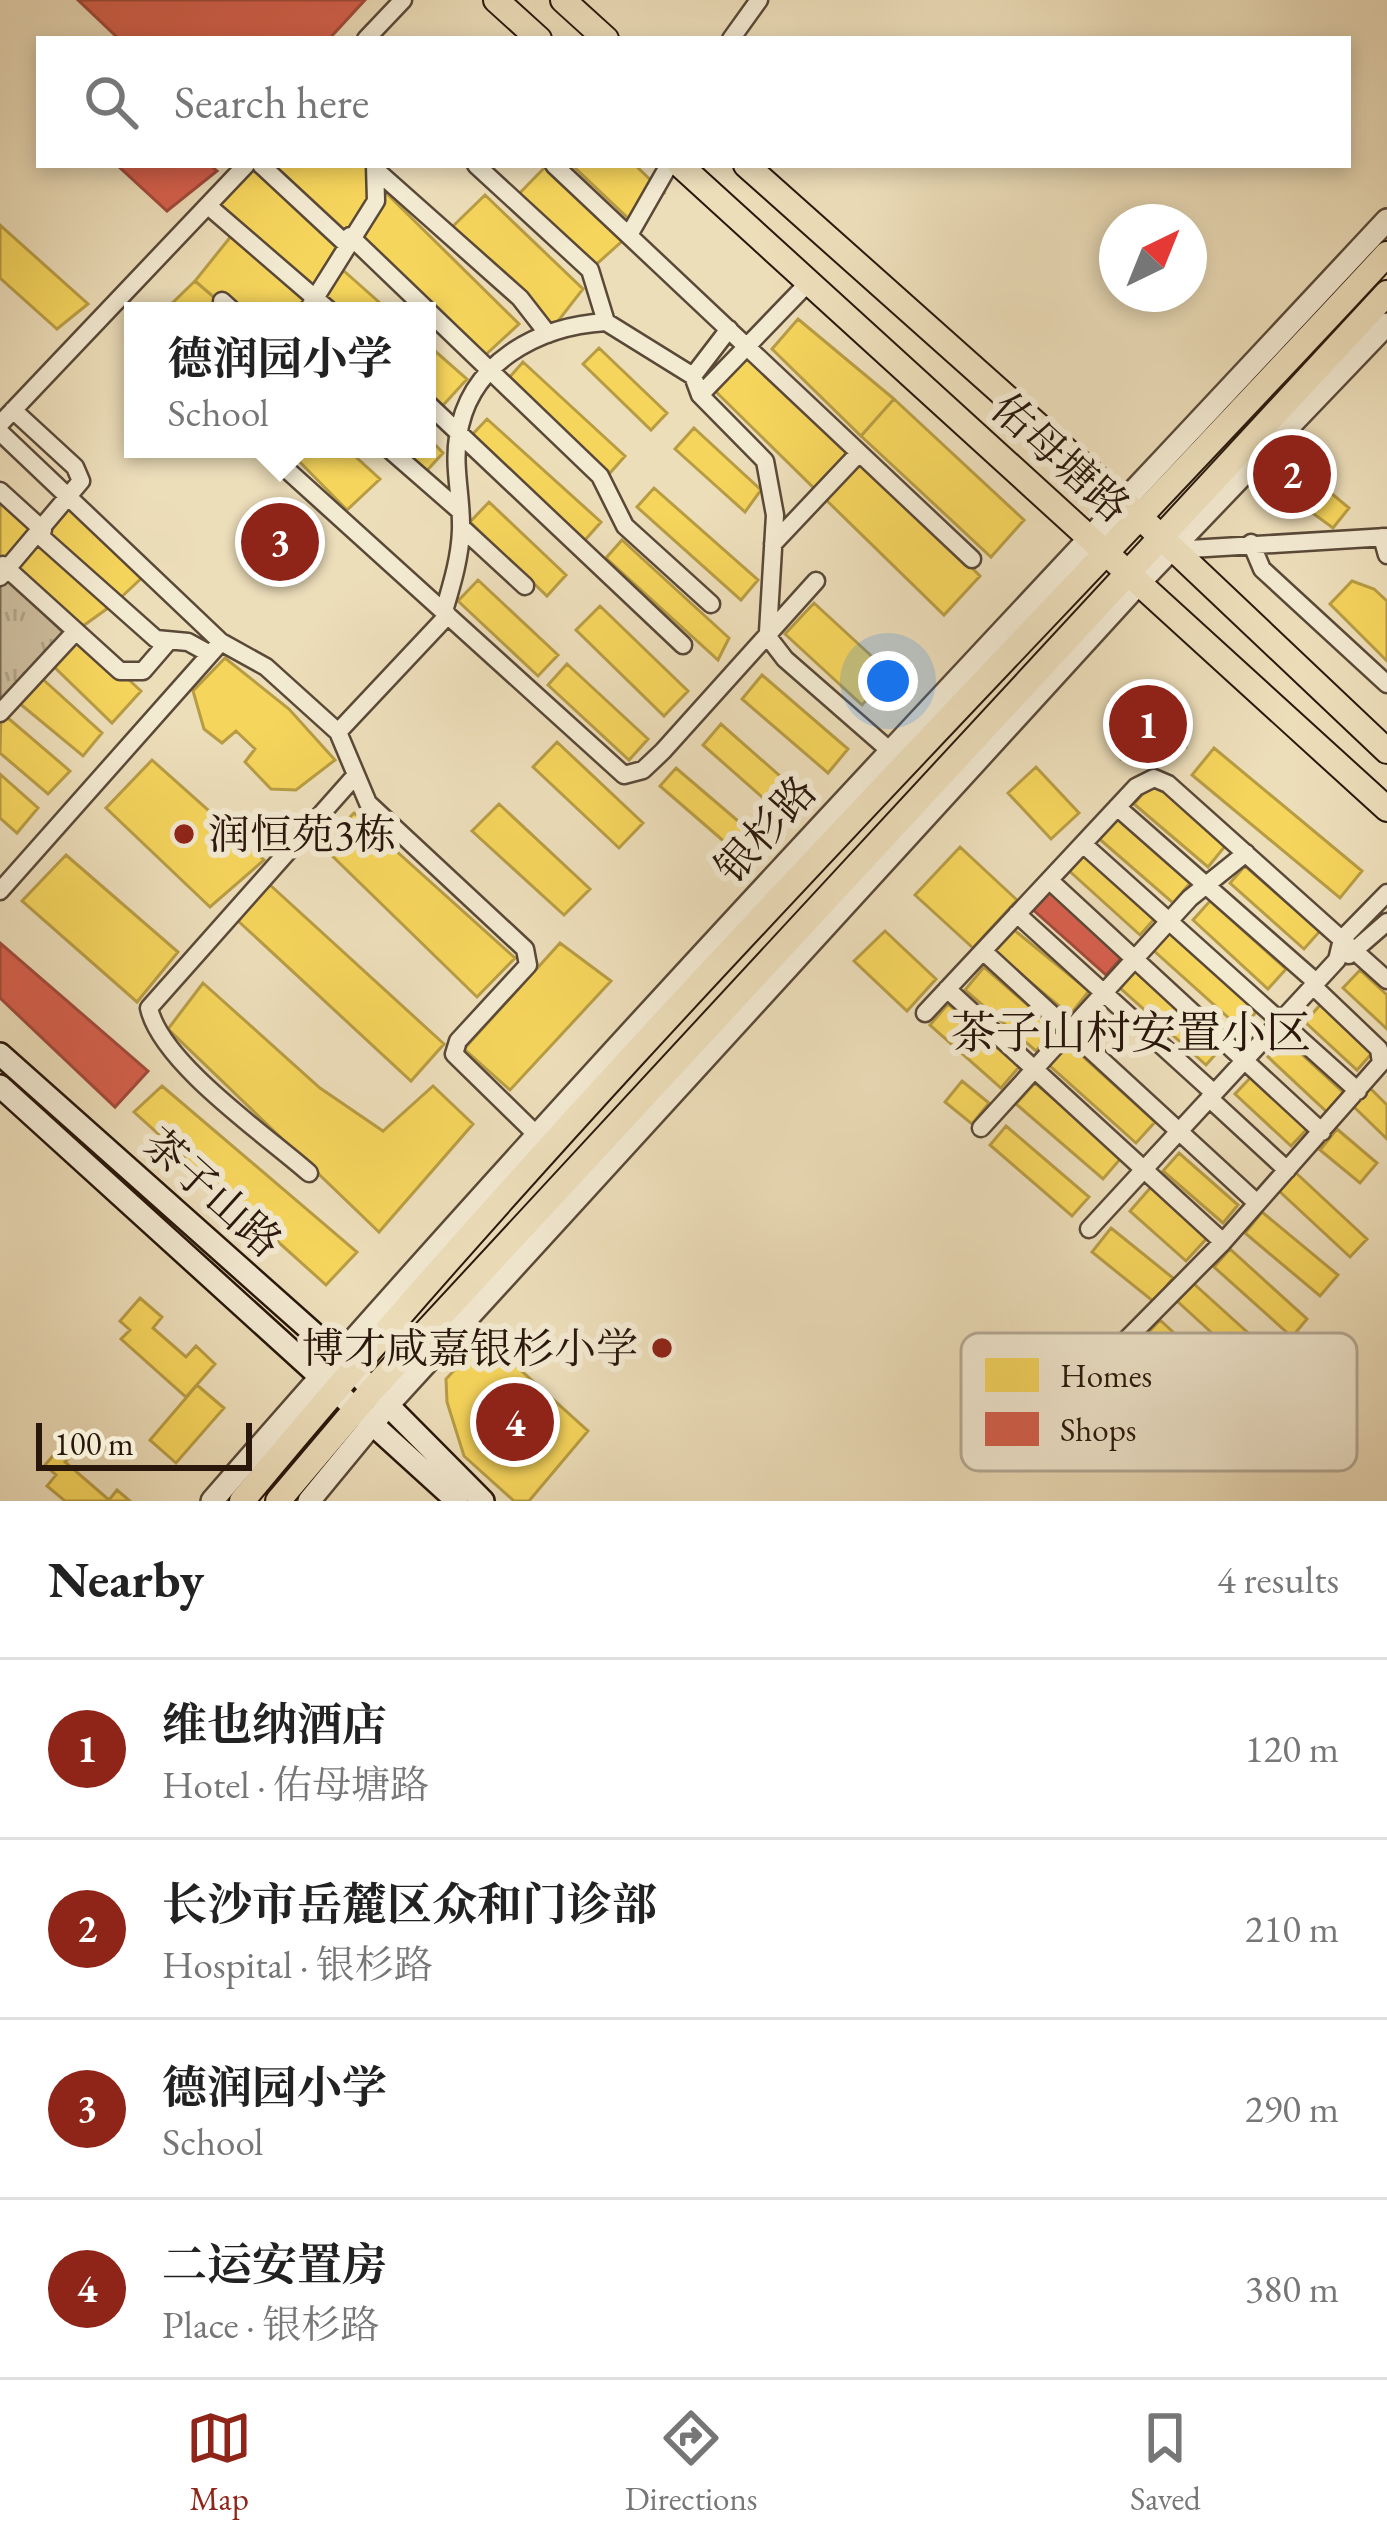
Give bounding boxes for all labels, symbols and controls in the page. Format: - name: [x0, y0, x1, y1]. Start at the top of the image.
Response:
- search box: [36, 36, 1351, 168]
- icon: search: [78, 69, 144, 135]
- text: Search here: [174, 73, 369, 131]
- north arrow: [1099, 204, 1207, 312]
- popup: [124, 302, 436, 458]
- text: 德润园小学: [167, 329, 393, 387]
- street label: 佑母塘路: [980, 381, 1141, 534]
- text: School: [167, 387, 269, 438]
- pin: 2: [1253, 429, 1331, 519]
- pin: 3: [241, 497, 319, 587]
- your location: [858, 651, 918, 711]
- pin: 1: [1109, 679, 1187, 769]
- street label: 银杉路: [703, 764, 828, 895]
- place label: 润恒苑3栋: [208, 807, 396, 862]
- marker: 润恒苑3栋: [171, 821, 197, 847]
- district label: 茶子山村安置小区: [951, 1003, 1311, 1061]
- street label: 茶子山路: [132, 1116, 293, 1269]
- place label: 博才咸嘉银杉小学: [302, 1321, 638, 1376]
- legend: [961, 1333, 1357, 1471]
- marker: 博才咸嘉银杉小学: [649, 1335, 675, 1361]
- text: Homes: [1060, 1354, 1152, 1397]
- pin: 4: [476, 1377, 554, 1467]
- text: Shops: [1060, 1408, 1136, 1451]
- scale bar: [36, 1417, 252, 1470]
- text: 100 m: [54, 1422, 134, 1465]
- text: Nearby: [48, 1546, 204, 1612]
- text: 4 results: [1217, 1554, 1339, 1605]
- text: 维也纳酒店: [162, 1695, 387, 1753]
- text: 1: [77, 1723, 97, 1774]
- text: 120 m: [1245, 1723, 1339, 1774]
- text: Hotel · 佑母塘路: [162, 1759, 429, 1810]
- text: 长沙市岳麓区众和门诊部: [162, 1875, 657, 1933]
- text: 2: [77, 1903, 97, 1954]
- text: 210 m: [1245, 1903, 1339, 1954]
- text: Hospital · 银杉路: [162, 1939, 433, 1990]
- text: 德润园小学: [162, 2058, 387, 2116]
- text: 3: [77, 2083, 97, 2134]
- text: 290 m: [1245, 2083, 1339, 2134]
- text: School: [162, 2116, 263, 2167]
- text: 二运安置房: [162, 2235, 387, 2293]
- text: 4: [77, 2263, 97, 2314]
- text: 380 m: [1245, 2263, 1339, 2314]
- text: Place · 银杉路: [162, 2299, 379, 2350]
- tab: Map: [186, 2405, 252, 2520]
- tab: Directions: [625, 2405, 758, 2520]
- tab: Saved: [1130, 2405, 1201, 2520]

